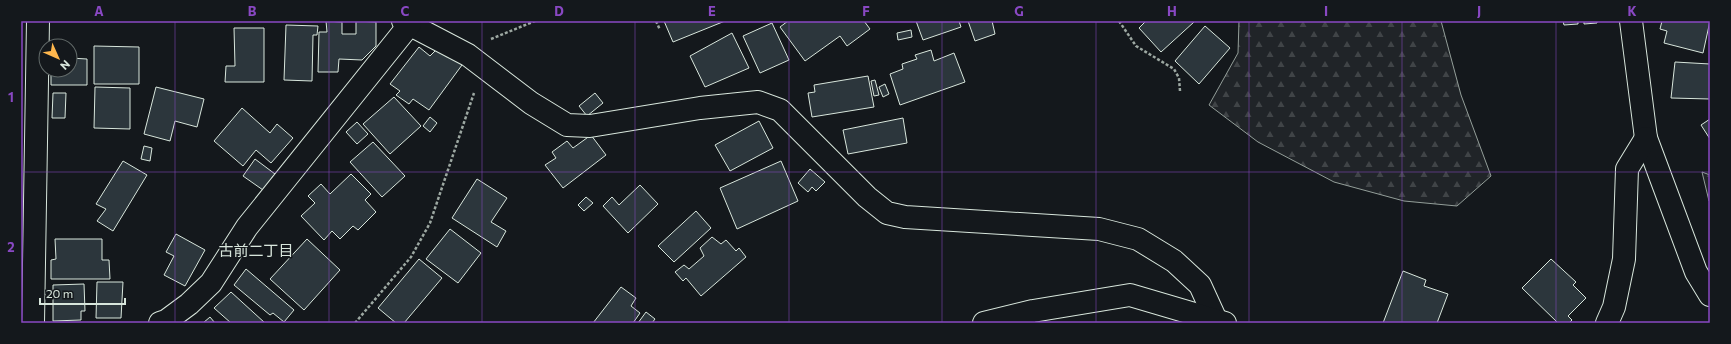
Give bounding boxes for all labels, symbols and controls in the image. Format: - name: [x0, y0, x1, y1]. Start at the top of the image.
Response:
- text: A: [94, 3, 104, 19]
- text: B: [248, 3, 257, 19]
- text: C: [401, 3, 410, 19]
- text: D: [554, 3, 564, 19]
- text: E: [708, 3, 716, 19]
- text: F: [862, 3, 870, 19]
- text: G: [1014, 3, 1024, 19]
- text: H: [1167, 3, 1177, 19]
- text: I: [1324, 3, 1328, 19]
- text: J: [1477, 3, 1481, 19]
- text: K: [1627, 3, 1637, 19]
- north arrow: [38, 38, 78, 78]
- text: N: [58, 58, 73, 73]
- text: 1: [8, 89, 14, 105]
- text: 2: [7, 239, 15, 255]
- district label: 古前二丁目: [218, 241, 294, 259]
- scale bar: [40, 280, 125, 306]
- text: 20 m: [46, 286, 73, 300]

